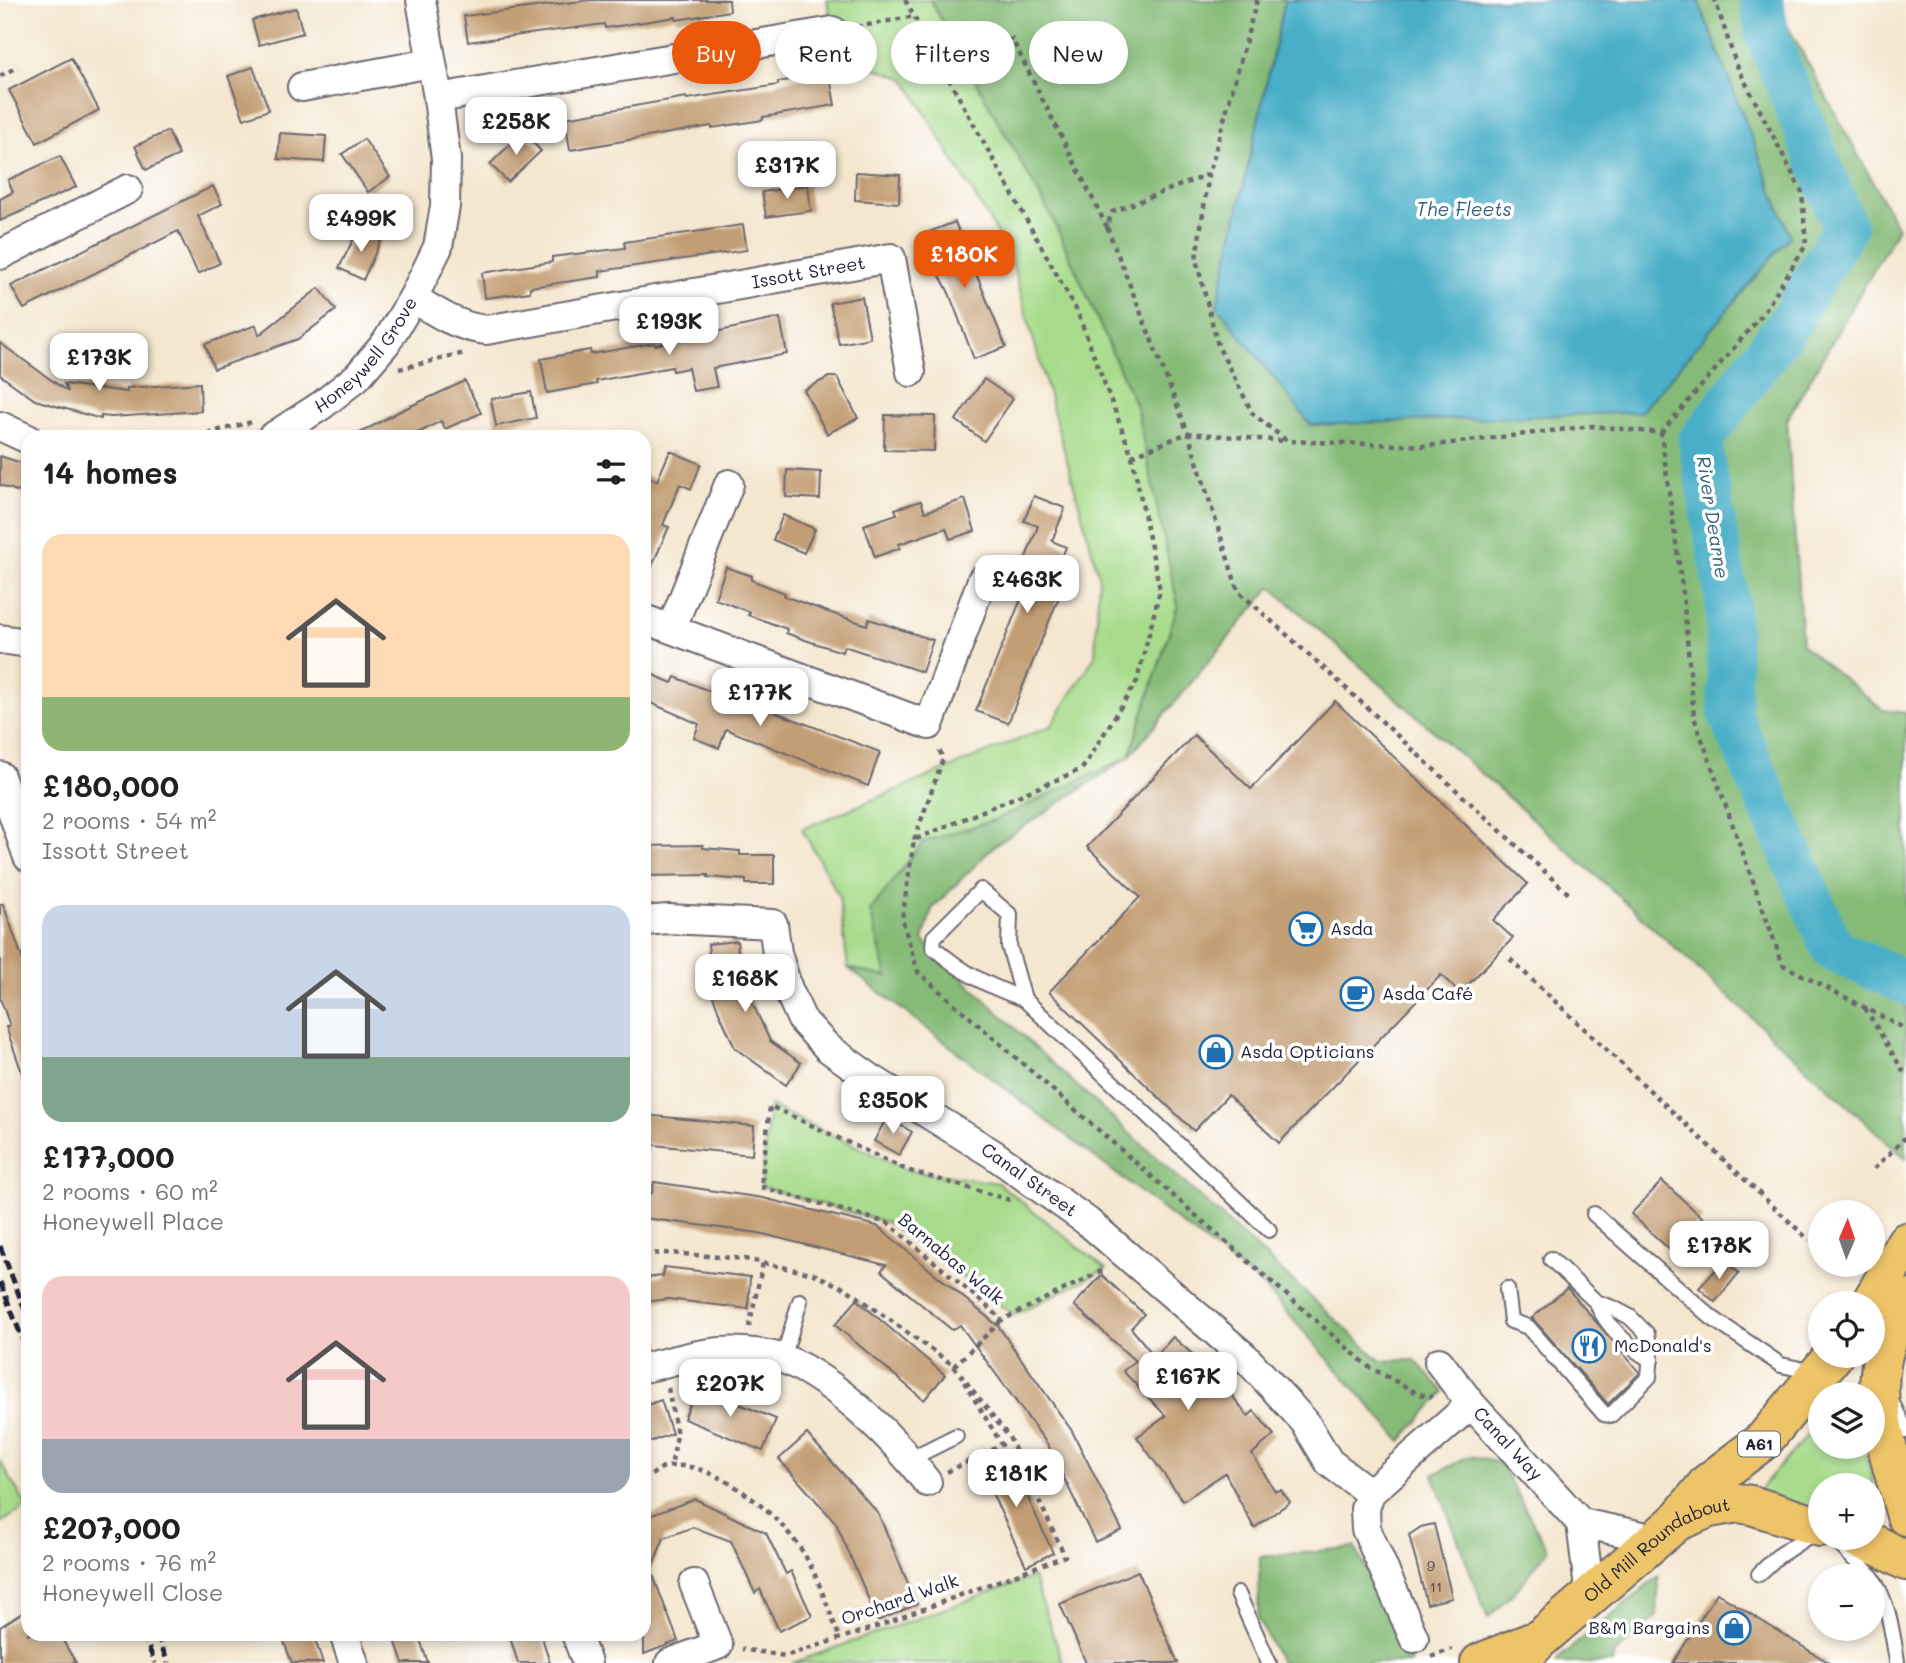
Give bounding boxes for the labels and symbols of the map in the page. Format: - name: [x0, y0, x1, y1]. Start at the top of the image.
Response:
- pin: £258K: [467, 97, 565, 157]
- pin: £317K: [738, 142, 836, 201]
- pin: £499K: [312, 194, 410, 254]
- water label: The Fleets: [1416, 196, 1512, 221]
- pin: £180K: [915, 230, 1013, 290]
- street label: Issott Street: [750, 250, 867, 294]
- street label: Honeywell Grove: [309, 292, 422, 418]
- pin: £193K: [620, 298, 718, 357]
- pin: £173K: [50, 334, 148, 393]
- water label: River Dearne: [1691, 454, 1736, 580]
- pin: £463K: [978, 556, 1076, 615]
- pin: £177K: [711, 668, 809, 728]
- supermarket icon: Asda: [1287, 910, 1325, 948]
- place label: Asda: [1330, 916, 1374, 940]
- pin: £168K: [696, 954, 794, 1014]
- cafe icon: Asda Café: [1338, 975, 1376, 1013]
- place label: Asda Café: [1382, 981, 1473, 1005]
- shop icon: Asda Opticians: [1197, 1033, 1235, 1071]
- place label: Asda Opticians: [1240, 1039, 1374, 1063]
- pin: £350K: [844, 1076, 942, 1136]
- street label: Canal Street: [977, 1137, 1083, 1222]
- north arrow: [1808, 1200, 1885, 1278]
- street label: Barnabas Walk: [894, 1207, 1009, 1309]
- pin: £178K: [1670, 1222, 1768, 1281]
- restaurant icon: McDonald's: [1570, 1327, 1608, 1365]
- place label: McDonald's: [1614, 1333, 1712, 1357]
- pin: £167K: [1139, 1352, 1237, 1412]
- pin: £207K: [681, 1360, 779, 1419]
- street label: Canal Way: [1468, 1401, 1549, 1485]
- road number: A61: [1738, 1432, 1780, 1456]
- pin: £181K: [967, 1450, 1065, 1509]
- street label: Old Mill Roundabout: [1578, 1492, 1732, 1608]
- house number: 9: [1427, 1556, 1435, 1575]
- street label: Orchard Walk: [838, 1568, 962, 1630]
- house number: 11: [1430, 1577, 1442, 1596]
- shop icon: B&M Bargains: [1715, 1609, 1753, 1647]
- place label: B&M Bargains: [1588, 1615, 1710, 1639]

